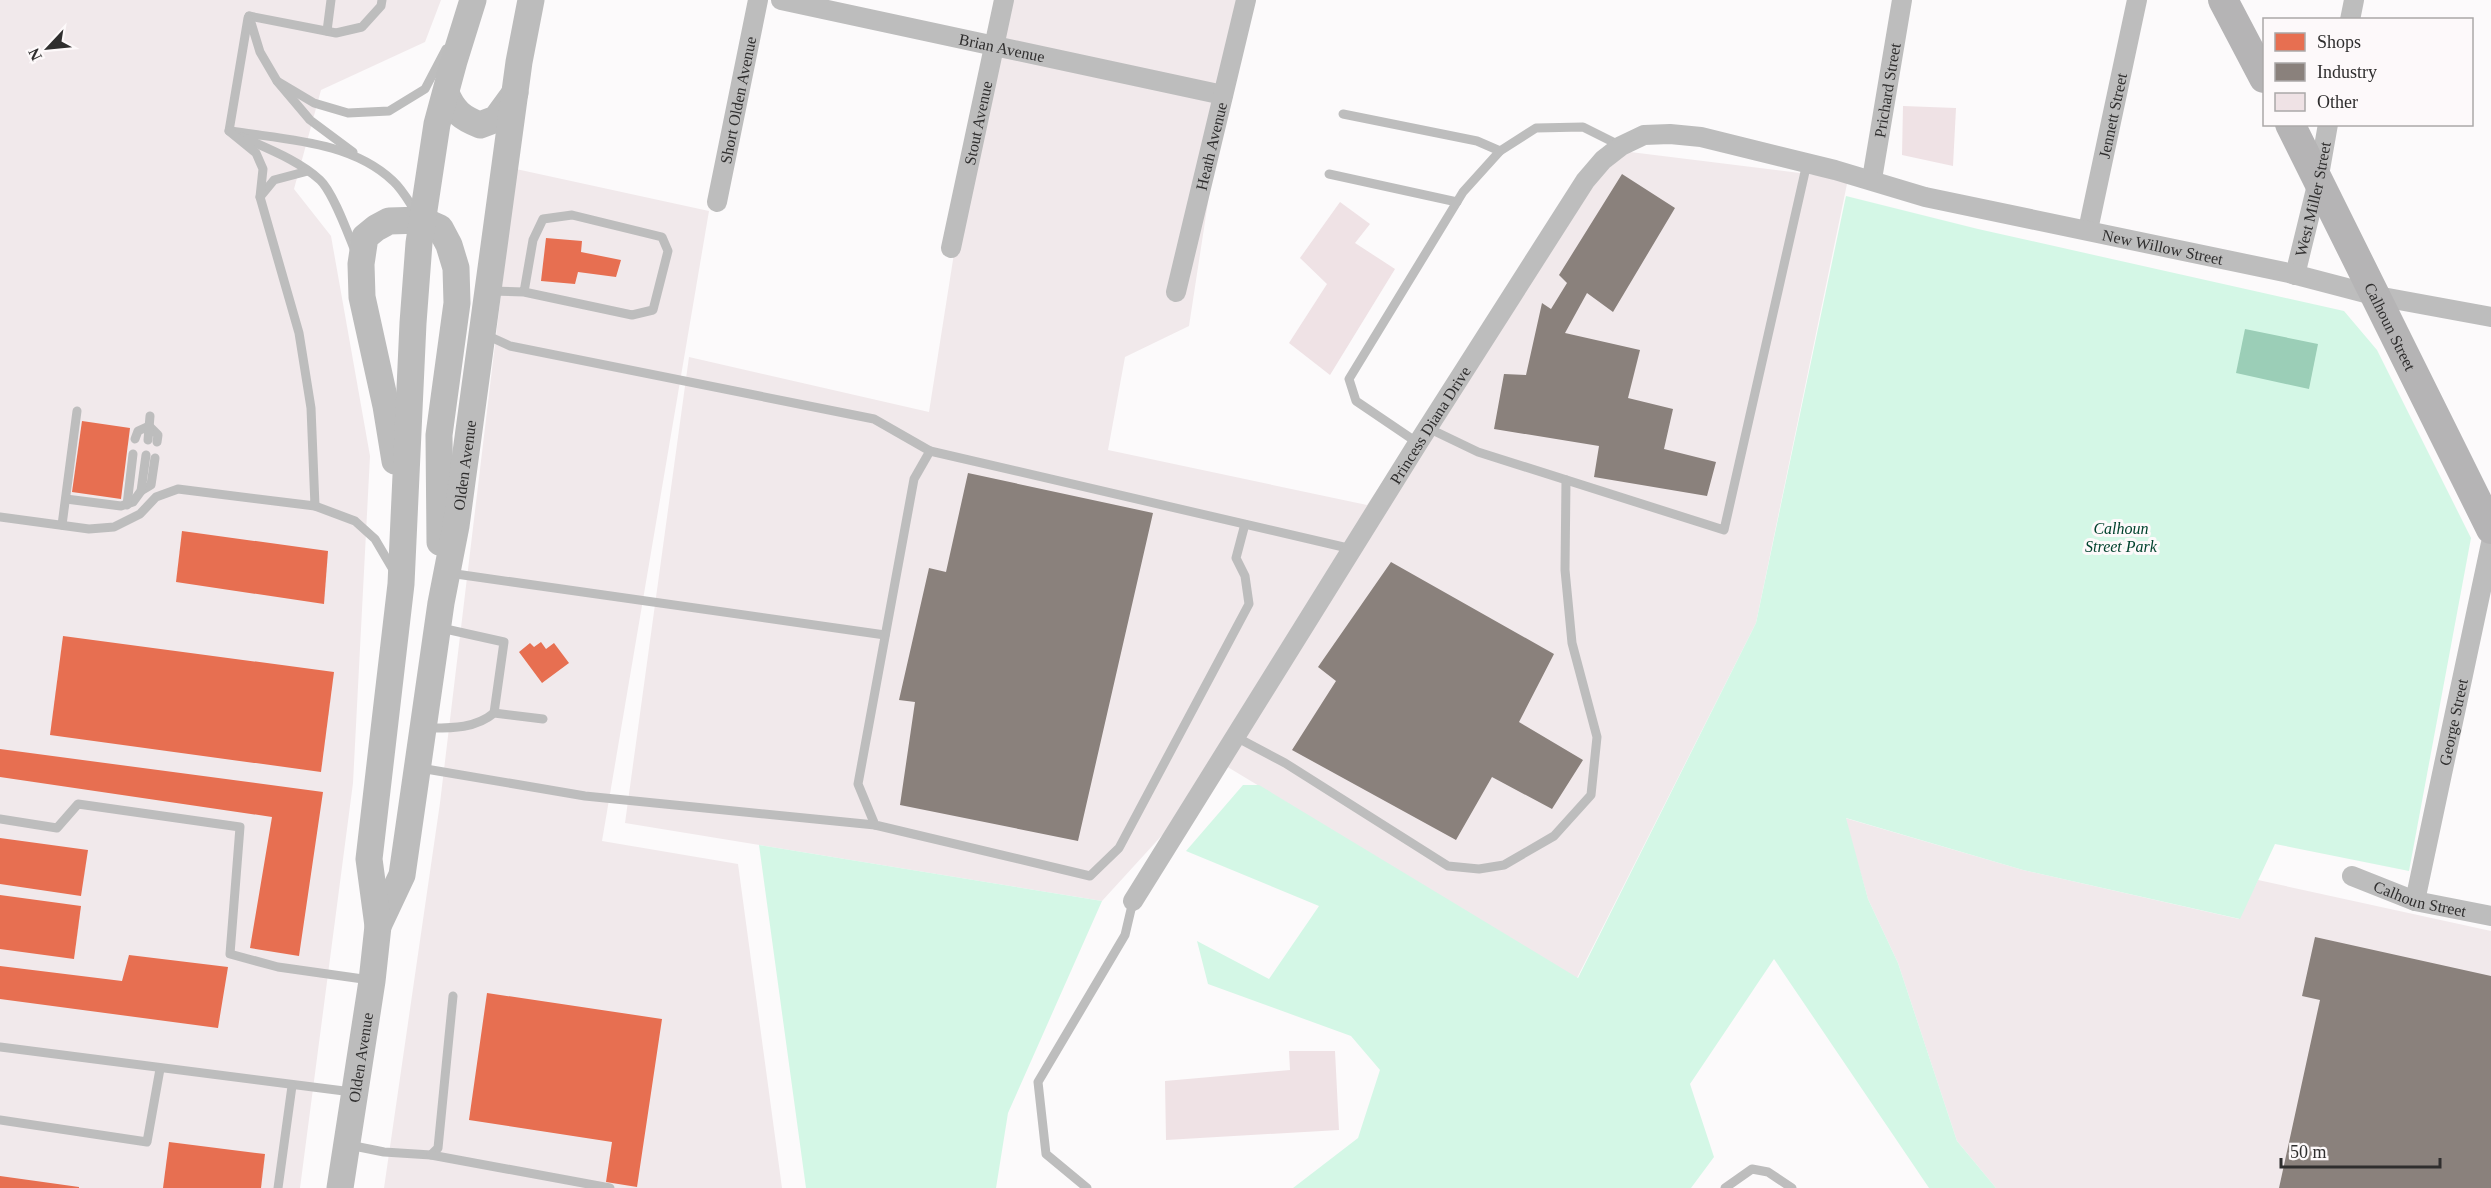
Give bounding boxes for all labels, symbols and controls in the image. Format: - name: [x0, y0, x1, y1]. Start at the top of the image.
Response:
- north arrow: [18, 18, 78, 78]
- legend: [2263, 18, 2473, 126]
- street label: Brian Avenue: [958, 30, 1046, 65]
- text: Shops: [2317, 32, 2361, 52]
- street label: Short Olden Avenue: [716, 35, 759, 165]
- street label: Prichard Street: [1871, 41, 1903, 139]
- text: N: [25, 45, 45, 63]
- text: Industry: [2317, 62, 2377, 82]
- street label: Jennett Street: [2095, 71, 2130, 160]
- street label: Stout Avenue: [961, 79, 995, 166]
- text: Other: [2317, 92, 2358, 112]
- street label: Heath Avenue: [1192, 100, 1230, 192]
- street label: West Miller Street: [2291, 140, 2333, 258]
- street label: New Willow Street: [2101, 226, 2225, 268]
- street label: Calhoun Street: [2362, 280, 2420, 374]
- street label: Princess Diana Drive: [1386, 363, 1473, 487]
- street label: Olden Avenue: [450, 419, 479, 511]
- park label: Calhoun Street Park: [2085, 520, 2158, 555]
- street label: George Street: [2436, 677, 2471, 767]
- street label: Calhoun Street: [2371, 877, 2468, 920]
- street label: Olden Avenue: [345, 1011, 376, 1104]
- scale bar: [2281, 1131, 2440, 1169]
- text: 50 m: [2290, 1142, 2327, 1162]

